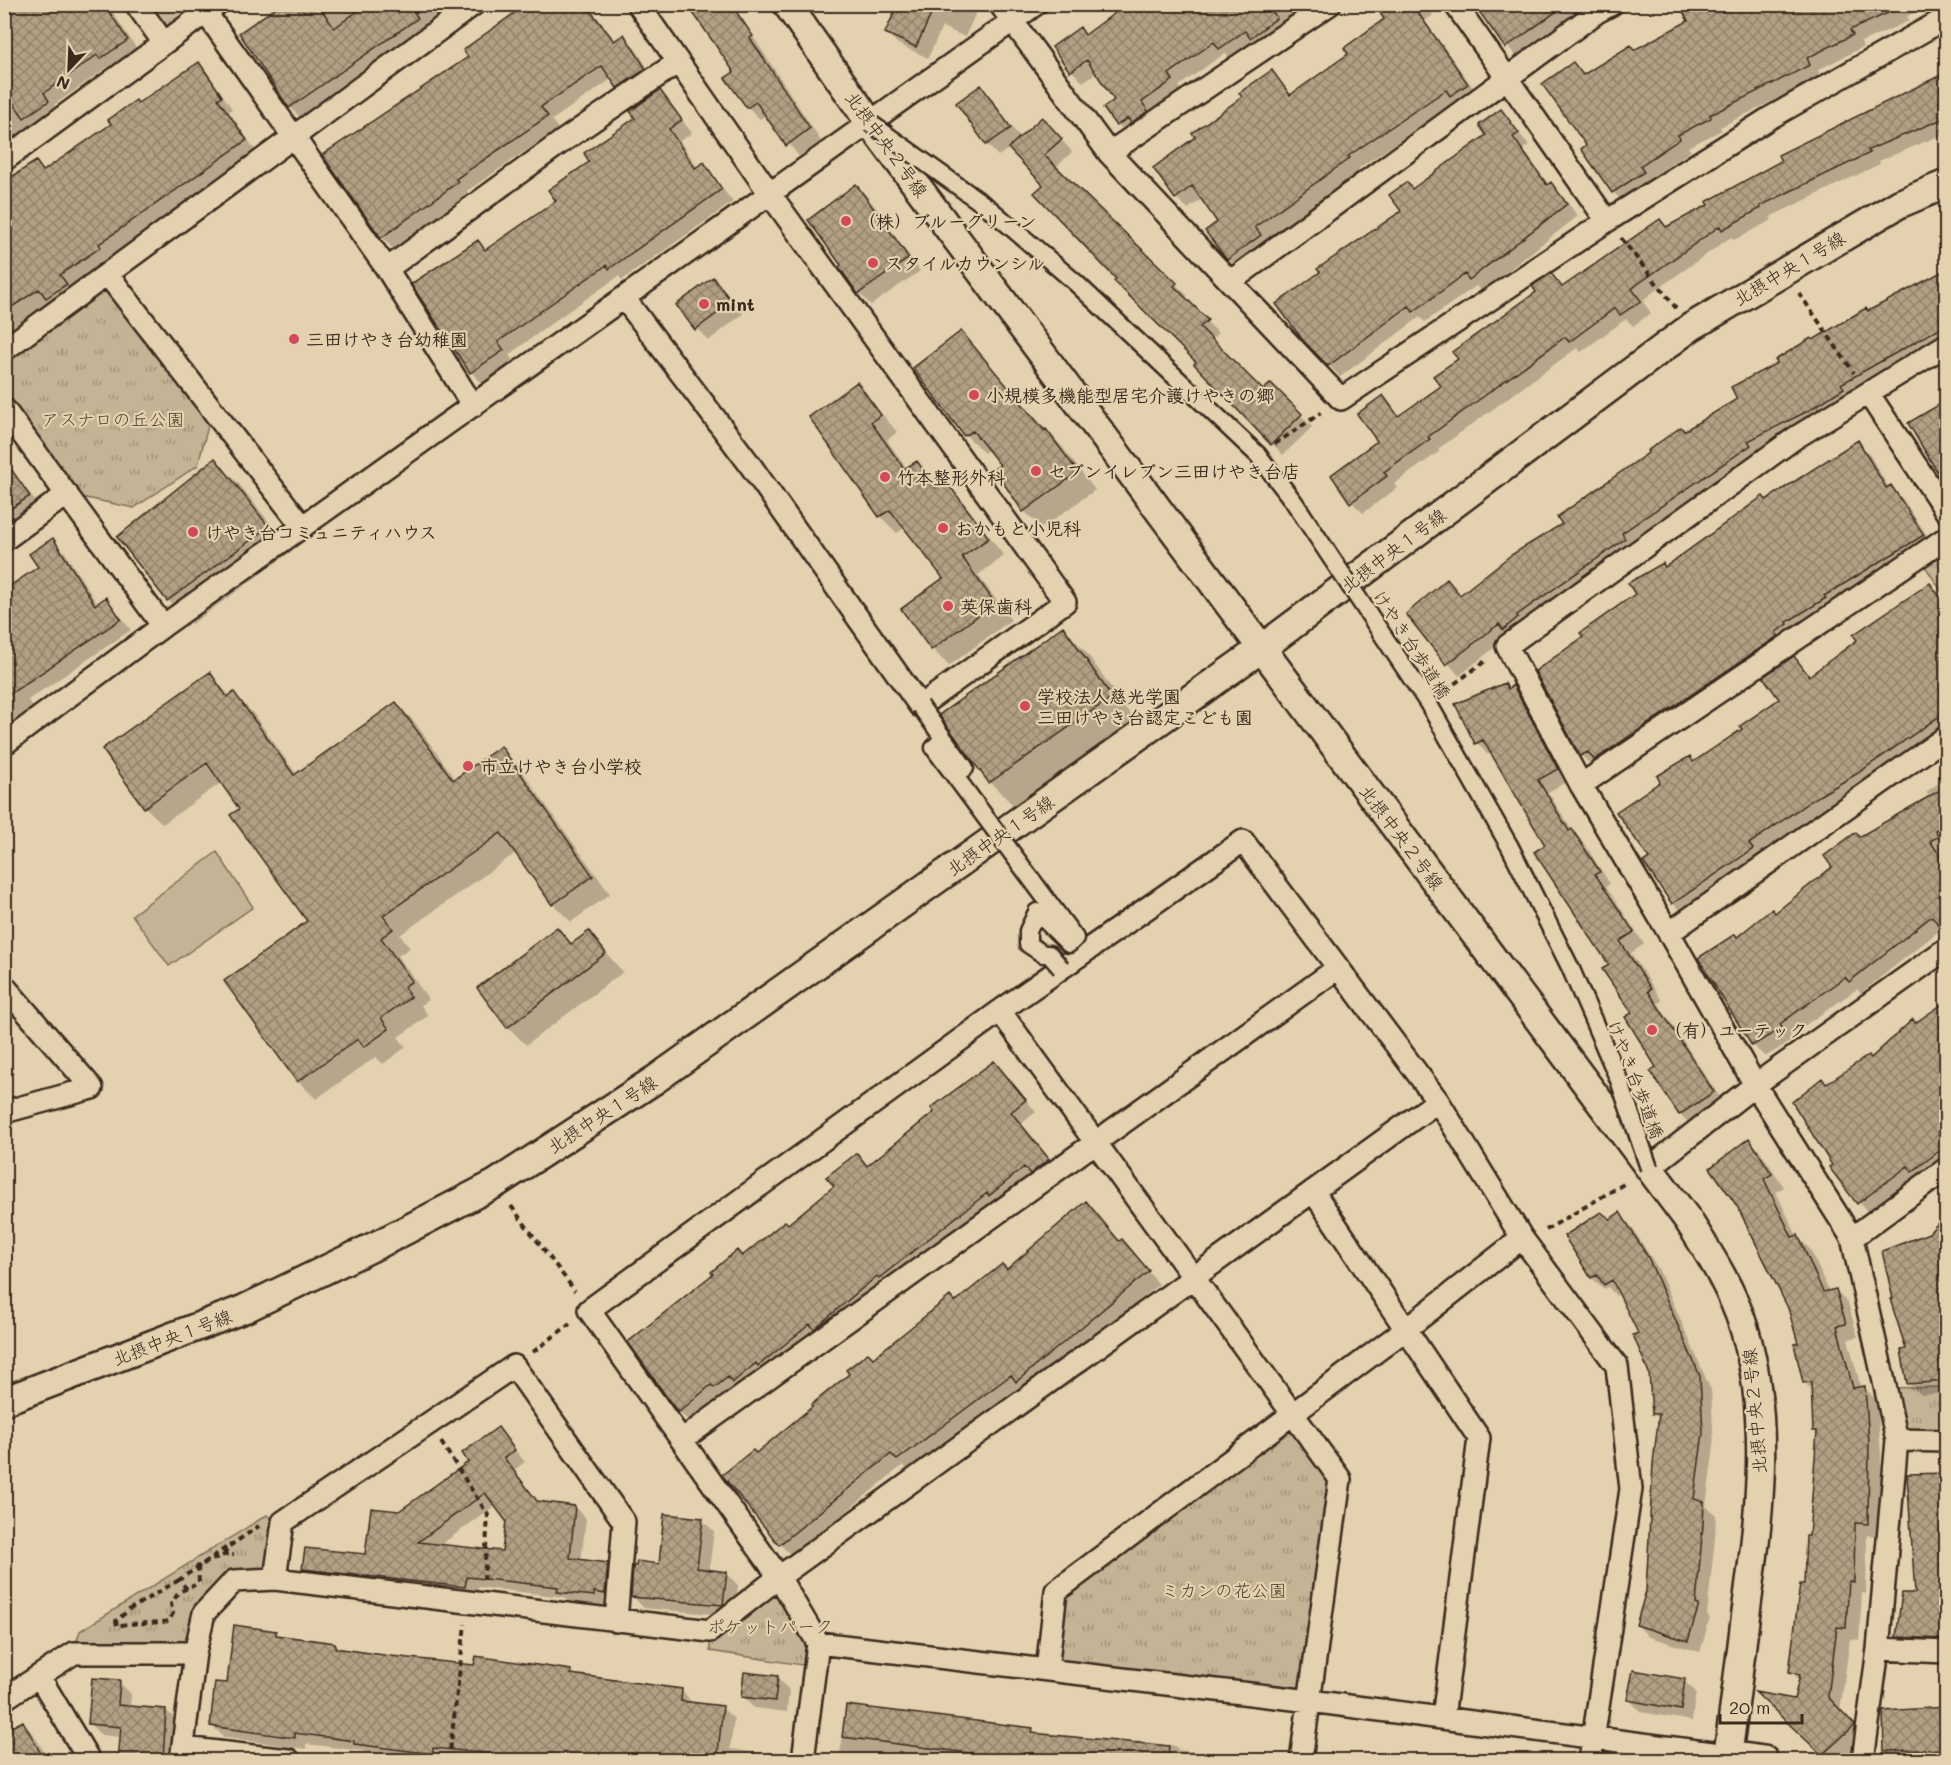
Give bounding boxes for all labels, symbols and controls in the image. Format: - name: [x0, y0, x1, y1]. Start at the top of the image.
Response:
- north arrow: [39, 39, 99, 99]
- text: N: [53, 71, 73, 95]
- street label: 北摂中央２号線: [840, 86, 934, 202]
- place label: （株）ブルーグリーン: [858, 209, 1037, 233]
- marker: （株）ブルーグリーン: [839, 214, 853, 228]
- street label: 北摂中央１号線: [1729, 225, 1849, 311]
- place label: スタイルカウンシル: [885, 251, 1045, 275]
- marker: スタイルカウンシル: [866, 256, 880, 270]
- place label: mint: [716, 292, 755, 316]
- marker: mint: [697, 297, 711, 311]
- place label: 三田けやき台幼稚園: [306, 327, 468, 351]
- marker: 三田けやき台幼稚園: [287, 332, 301, 346]
- place label: 小規模多機能型居宅介護けやきの郷: [986, 383, 1274, 407]
- marker: 小規模多機能型居宅介護けやきの郷: [967, 388, 981, 402]
- park label: アスナロの丘公園: [41, 407, 185, 431]
- place label: セブンイレブン三田けやき台店: [1048, 459, 1300, 483]
- marker: セブンイレブン三田けやき台店: [1029, 464, 1043, 478]
- place label: 竹本整形外科: [897, 465, 1005, 489]
- marker: 竹本整形外科: [878, 470, 892, 484]
- street label: 北摂中央１号線: [1335, 503, 1451, 597]
- place label: おかもと小児科: [955, 516, 1081, 540]
- place label: けやき台コミュニティハウス: [205, 520, 437, 544]
- marker: おかもと小児科: [936, 521, 950, 535]
- marker: けやき台コミュニティハウス: [186, 525, 200, 539]
- street label: けやき台歩道橋: [1368, 585, 1456, 703]
- place label: 英保歯科: [960, 594, 1032, 618]
- marker: 英保歯科: [941, 599, 955, 613]
- place label: 学校法人慈光学園 三田けやき台認定こども園: [1037, 684, 1253, 729]
- marker: 学校法人慈光学園 三田けやき台認定こども園: [1018, 699, 1032, 713]
- place label: 市立けやき台小学校: [480, 754, 642, 778]
- marker: 市立けやき台小学校: [461, 759, 475, 773]
- street label: 北摂中央２号線: [1355, 779, 1449, 895]
- street label: 北摂中央１号線: [942, 789, 1058, 881]
- street label: けやき台歩道橋: [1602, 1016, 1670, 1142]
- place label: （有）ユーテック: [1664, 1018, 1807, 1042]
- marker: （有）ユーテック: [1645, 1023, 1659, 1037]
- street label: 北摂中央１号線: [543, 1070, 661, 1158]
- street label: 北摂中央１号線: [109, 1303, 235, 1371]
- street label: 北摂中央２号線: [1737, 1347, 1771, 1475]
- park label: ミカンの花公園: [1161, 1578, 1287, 1602]
- park label: ポケットパーク: [707, 1614, 833, 1638]
- scale bar: [1720, 1687, 1802, 1725]
- text: 20 m: [1729, 1695, 1770, 1719]

